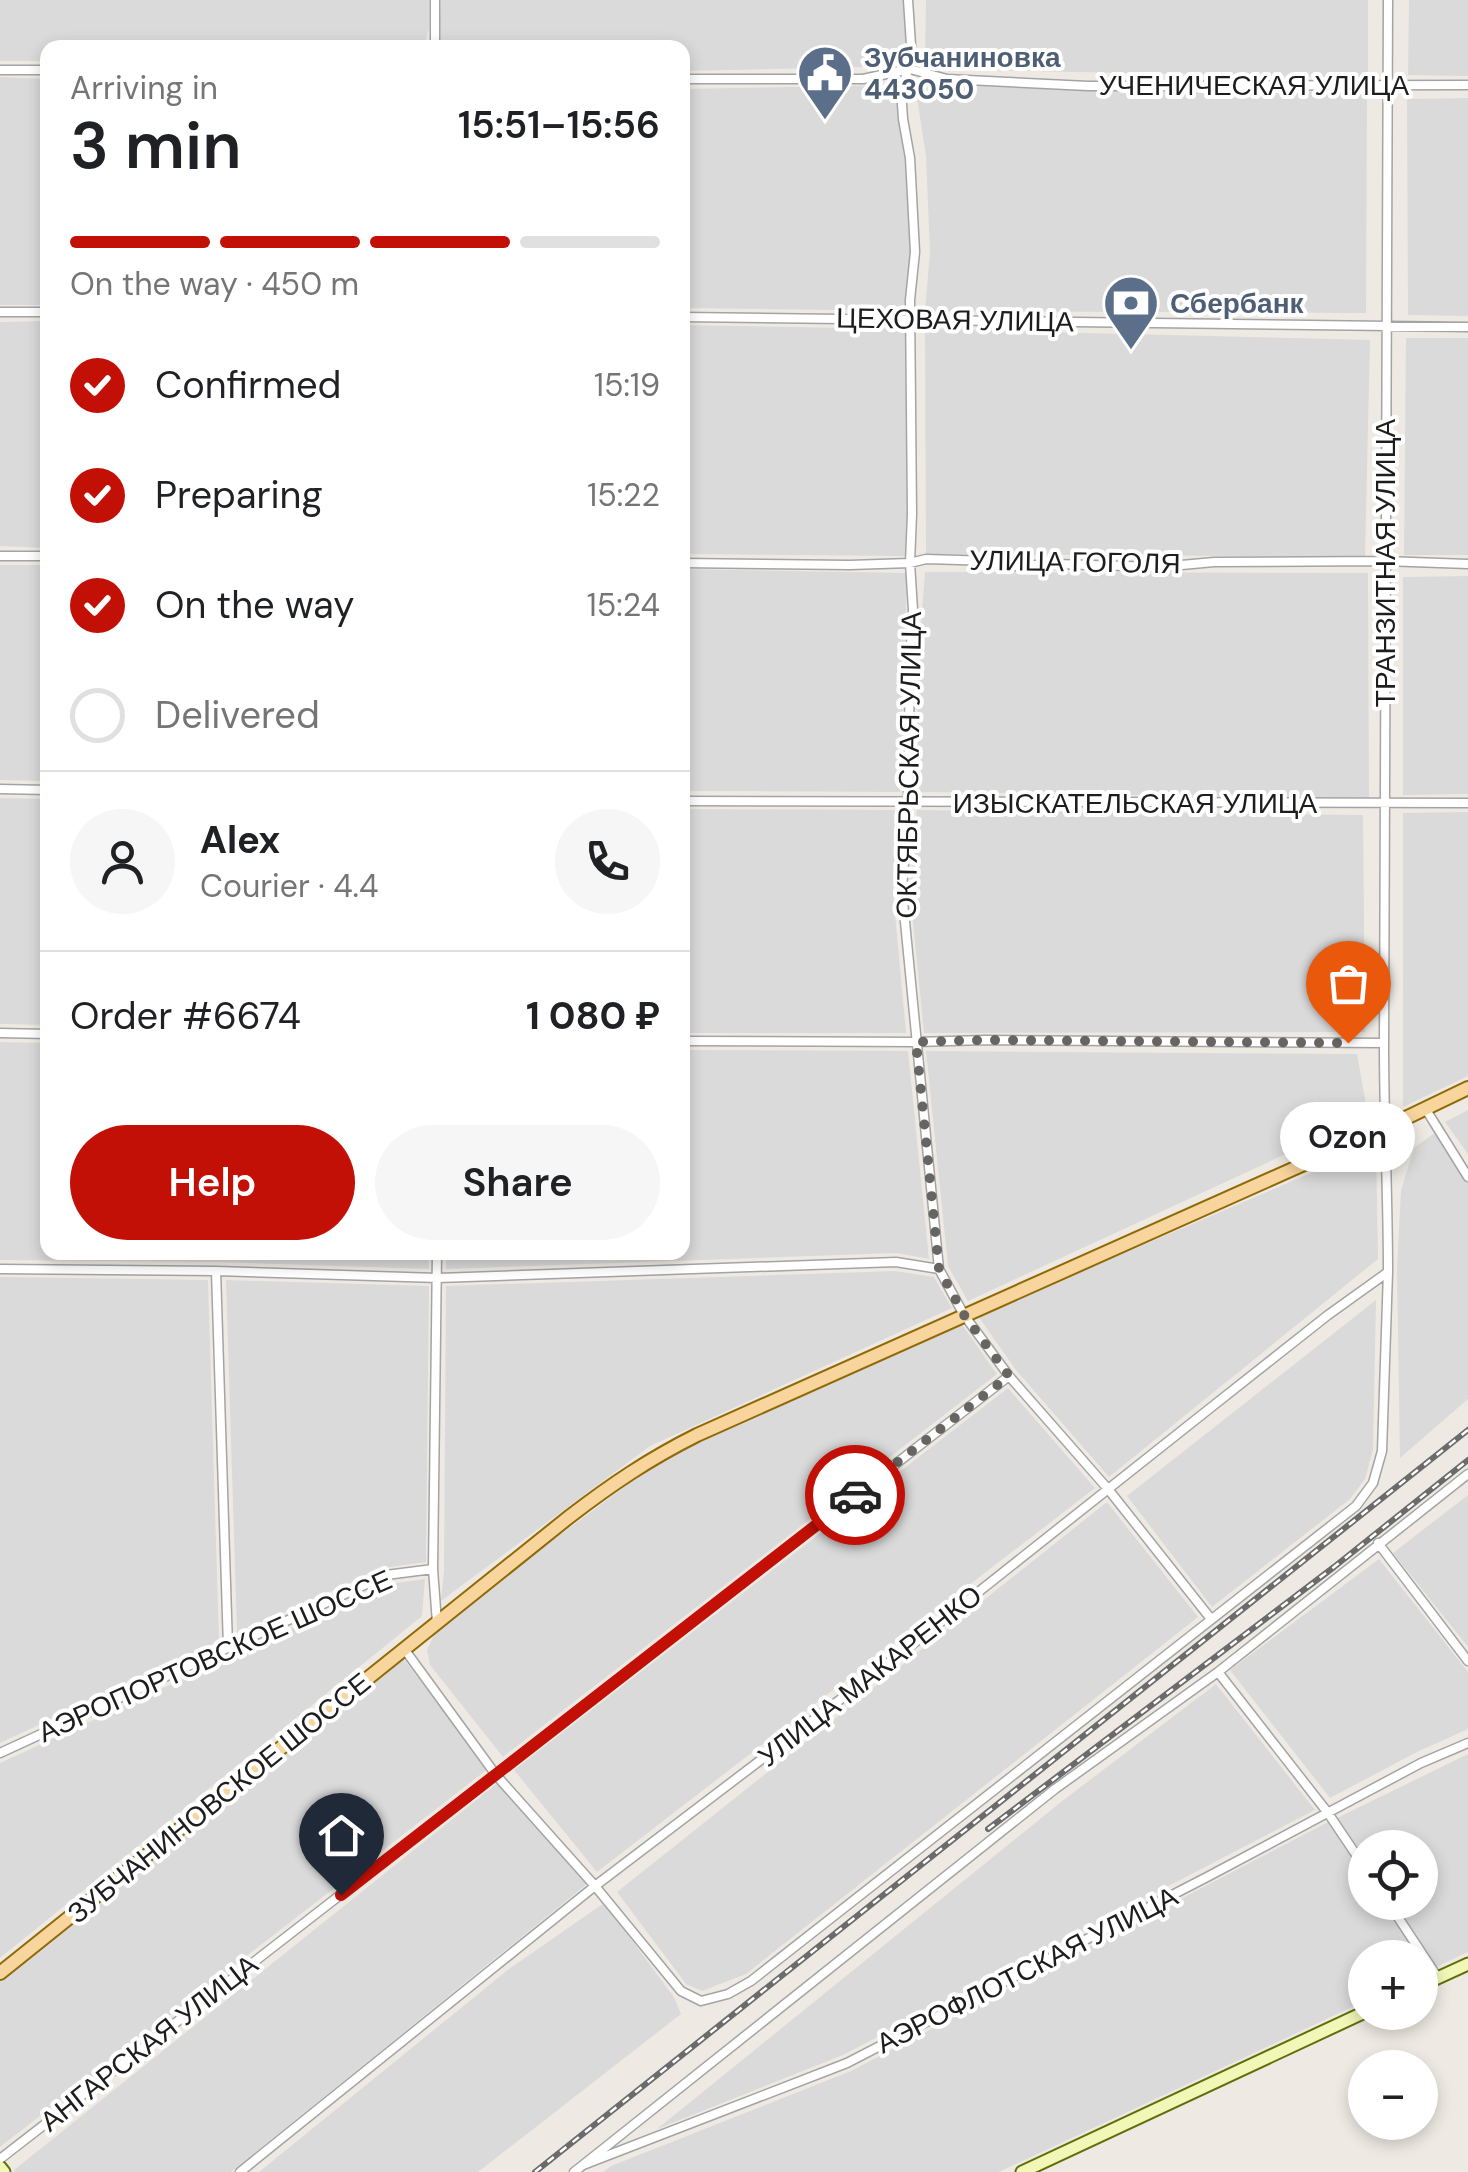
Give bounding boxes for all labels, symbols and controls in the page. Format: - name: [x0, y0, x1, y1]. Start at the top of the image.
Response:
- place label: Зубчаниновка 443050: [864, 39, 1061, 108]
- public building icon: Зубчаниновка 443050: [795, 43, 855, 122]
- text: Arriving in: [70, 67, 218, 109]
- street label: УЧЕНИЧЕСКАЯ УЛИЦА: [1099, 67, 1410, 104]
- text: 15:51–15:56: [458, 100, 660, 150]
- text: 3 min: [70, 104, 241, 188]
- text: On the way · 450 m: [70, 263, 359, 305]
- bank icon: Сбербанк: [1101, 273, 1161, 352]
- place label: Сбербанк: [1170, 285, 1305, 322]
- street label: ЦЕХОВАЯ УЛИЦА: [836, 299, 1074, 341]
- icon: check: [70, 358, 125, 413]
- text: Confirmed: [155, 360, 341, 410]
- text: 15:19: [594, 364, 660, 406]
- street label: ТРАНЗИТНАЯ УЛИЦА: [1367, 419, 1404, 707]
- icon: check: [70, 468, 125, 523]
- text: Preparing: [155, 470, 323, 520]
- text: 15:22: [587, 474, 660, 516]
- street label: УЛИЦА ГОГОЛЯ: [969, 542, 1181, 582]
- icon: check: [70, 578, 125, 633]
- text: On the way: [155, 580, 354, 630]
- text: 15:24: [587, 584, 660, 626]
- street label: ОКТЯБРЬСКАЯ УЛИЦА: [888, 611, 930, 919]
- text: Delivered: [155, 690, 320, 740]
- street label: ИЗЫСКАТЕЛЬСКАЯ УЛИЦА: [953, 785, 1318, 822]
- button: person: [70, 809, 175, 914]
- button: phone: [555, 809, 660, 914]
- text: Alex: [200, 815, 280, 865]
- text: Courier · 4.4: [200, 865, 378, 907]
- pin: [1306, 941, 1391, 1044]
- icon: bag: [1321, 956, 1376, 1011]
- text: Order #6674: [70, 991, 301, 1041]
- text: 1 080 ₽: [526, 991, 660, 1041]
- callout: Ozon: [1280, 1103, 1416, 1173]
- text: Ozon: [1308, 1116, 1387, 1158]
- button: Help: [70, 1125, 355, 1240]
- button: Share: [375, 1125, 660, 1240]
- courier: [805, 1445, 905, 1545]
- icon: car: [828, 1468, 883, 1523]
- street label: АЭРОПОРТОВСКОЕ ШОССЕ: [32, 1561, 398, 1751]
- street label: УЛИЦА МАКАРЕНКО: [750, 1577, 990, 1775]
- street label: ЗУБЧАНИНОВСКОЕ ШОССЕ: [60, 1664, 378, 1932]
- pin: [299, 1793, 384, 1896]
- icon: home: [314, 1808, 369, 1863]
- map controls: [1348, 1830, 1438, 2140]
- button: locate: [1348, 1830, 1438, 1920]
- street label: АЭРОФЛОТСКАЯ УЛИЦА: [870, 1878, 1184, 2062]
- button: +: [1348, 1940, 1438, 2030]
- street label: АНГАРСКАЯ УЛИЦА: [32, 1946, 266, 2140]
- button: −: [1348, 2050, 1438, 2140]

